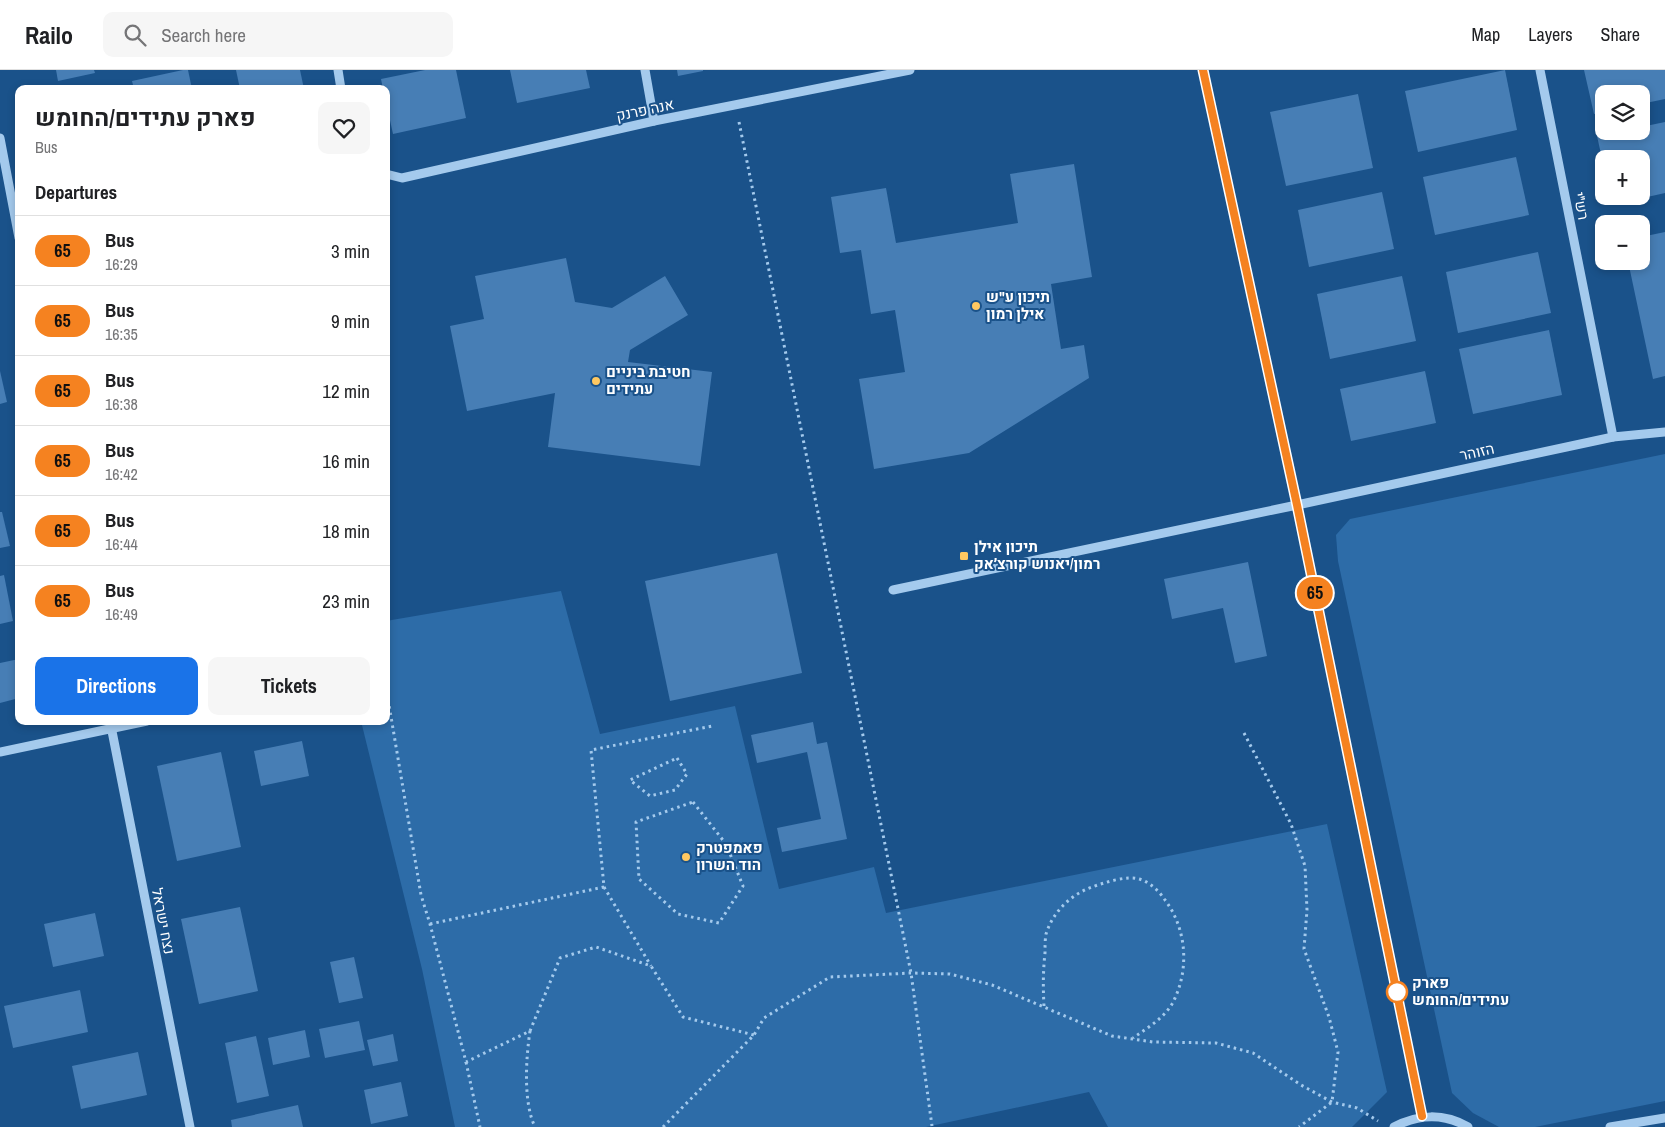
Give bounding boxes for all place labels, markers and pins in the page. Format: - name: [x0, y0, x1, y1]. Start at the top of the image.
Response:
- place label: תיכון ע"ש אילן רמון: [986, 286, 1050, 324]
- marker: תיכון ע"ש אילן רמון: [970, 300, 982, 312]
- place label: חטיבת ביניים עתידים: [606, 361, 691, 399]
- marker: חטיבת ביניים עתידים: [590, 375, 602, 387]
- place label: תיכון אילן רמון/יאנוש קורצ׳אק: [974, 536, 1100, 574]
- marker: תיכון אילן רמון/יאנוש קורצ׳אק: [958, 550, 970, 562]
- place label: פאמפטרק הוד השרון: [696, 837, 763, 875]
- marker: פאמפטרק הוד השרון: [680, 851, 692, 863]
- place label: פארק עתידים/החומש: [1412, 972, 1509, 1010]
- marker: פארק עתידים/החומש: [1386, 981, 1408, 1003]

